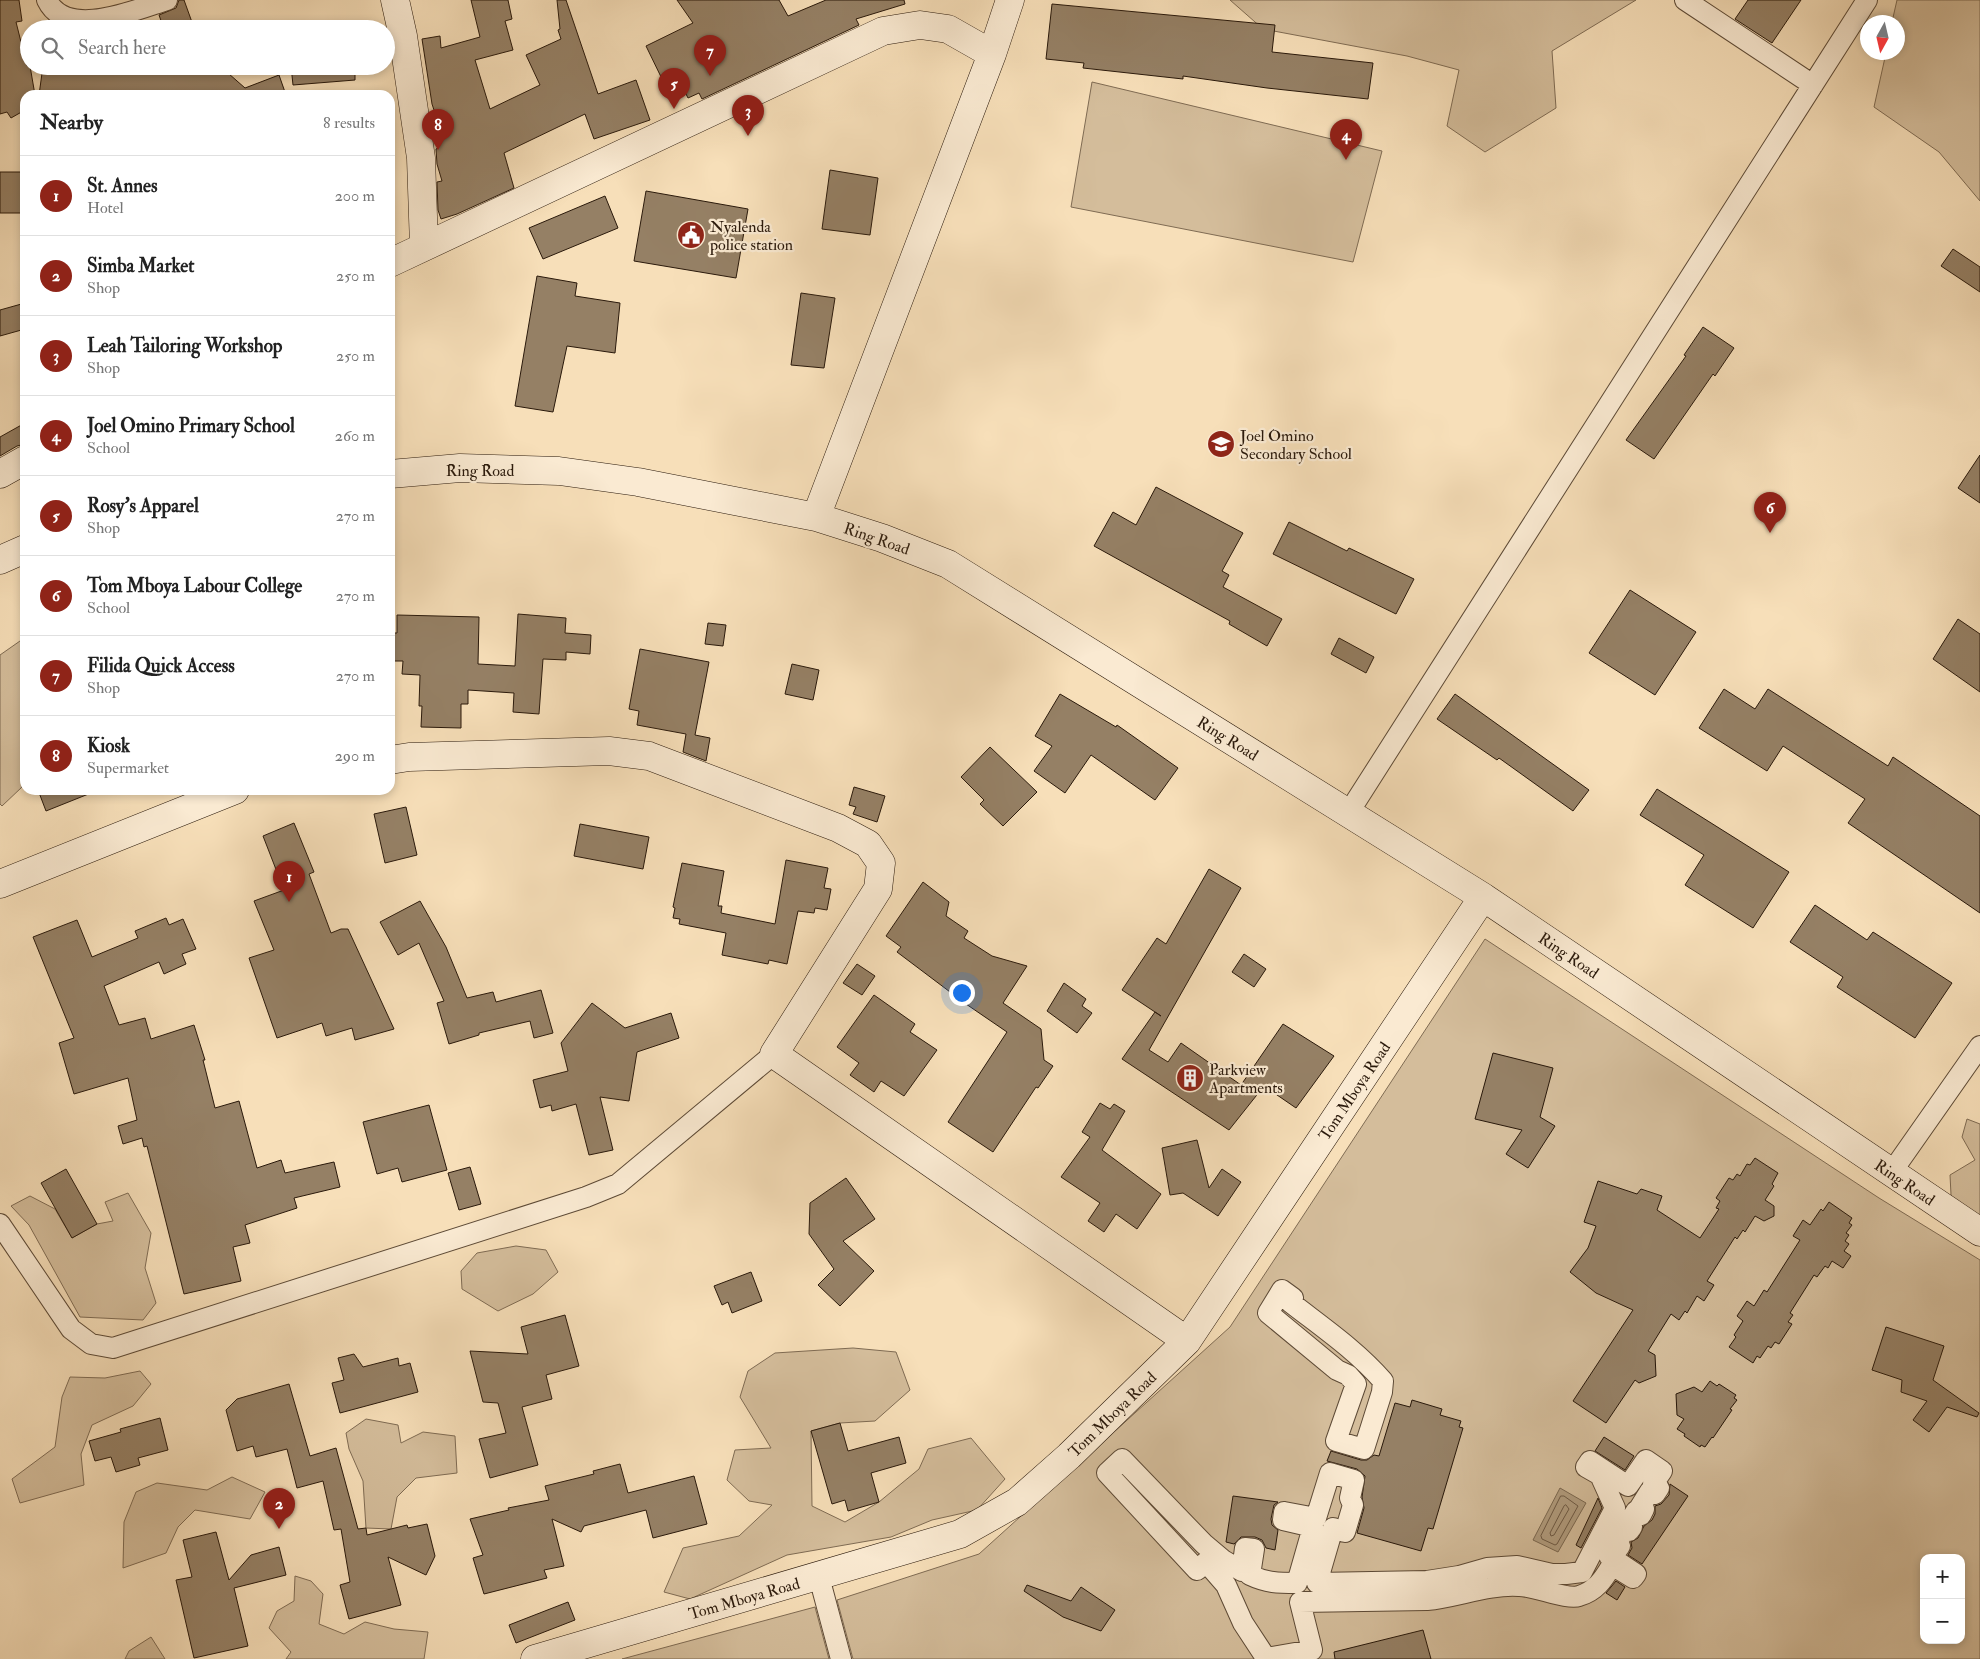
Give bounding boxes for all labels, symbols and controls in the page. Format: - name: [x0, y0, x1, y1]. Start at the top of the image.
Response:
- north arrow: [1860, 15, 1905, 60]
- search box: [20, 20, 395, 75]
- icon: search: [38, 34, 66, 62]
- pin: 7: [694, 35, 726, 76]
- text: Search here: [78, 36, 166, 60]
- pin: 5: [658, 68, 690, 109]
- pin: 3: [732, 95, 764, 136]
- text: Nearby: [40, 109, 103, 136]
- pin: 8: [422, 109, 454, 150]
- text: 8 results: [323, 113, 375, 133]
- pin: 4: [1330, 119, 1362, 160]
- text: St. Annes: [87, 174, 158, 198]
- text: 1: [53, 186, 59, 206]
- text: 200 m: [335, 186, 375, 206]
- text: Hotel: [87, 198, 124, 218]
- place label: Nyalenda police station: [709, 217, 793, 256]
- public building icon: Nyalenda police station: [676, 220, 706, 250]
- text: Simba Market: [87, 254, 194, 278]
- text: 2: [52, 266, 60, 286]
- text: 250 m: [336, 266, 375, 286]
- text: Shop: [87, 278, 120, 298]
- text: Leah Tailoring Workshop: [87, 334, 282, 358]
- text: 3: [53, 346, 59, 366]
- text: 250 m: [336, 346, 375, 366]
- text: Shop: [87, 358, 120, 378]
- text: Joel Omino Primary School: [87, 414, 295, 438]
- text: 4: [52, 426, 60, 446]
- text: 260 m: [335, 426, 375, 446]
- place label: Joel Omino Secondary School: [1239, 426, 1352, 464]
- school or university icon: Joel Omino Secondary School: [1206, 429, 1236, 459]
- text: School: [87, 438, 130, 458]
- street label: Ring Road: [446, 461, 514, 481]
- pin: 6: [1754, 492, 1786, 533]
- text: Rosy's Apparel: [87, 494, 199, 518]
- text: 5: [52, 506, 60, 526]
- text: 270 m: [336, 506, 375, 526]
- text: Shop: [87, 518, 120, 538]
- street label: Ring Road: [841, 518, 912, 560]
- text: Tom Mboya Labour College: [87, 574, 302, 598]
- text: 6: [52, 586, 60, 606]
- text: 270 m: [336, 586, 375, 606]
- text: School: [87, 598, 130, 618]
- text: Filida Quick Access: [87, 654, 235, 678]
- text: 7: [52, 666, 60, 686]
- text: 270 m: [336, 666, 375, 686]
- text: Shop: [87, 678, 120, 698]
- street label: Ring Road: [1193, 712, 1262, 766]
- text: Kiosk: [87, 734, 130, 758]
- text: 8: [52, 746, 60, 766]
- text: 290 m: [335, 746, 375, 766]
- text: Supermarket: [87, 758, 169, 778]
- pin: 1: [273, 861, 305, 902]
- street label: Ring Road: [1534, 928, 1603, 983]
- your location: [949, 980, 975, 1006]
- street label: Tom Mboya Road: [1314, 1038, 1395, 1145]
- place label: Parkview Apartments: [1208, 1060, 1283, 1099]
- building icon: Parkview Apartments: [1175, 1063, 1205, 1093]
- street label: Ring Road: [1870, 1155, 1939, 1210]
- street label: Tom Mboya Road: [1065, 1368, 1161, 1462]
- pin: 2: [263, 1488, 295, 1529]
- map controls: [1920, 1554, 1965, 1644]
- button: +: [1920, 1554, 1965, 1599]
- street label: Tom Mboya Road: [686, 1574, 802, 1624]
- button: −: [1920, 1599, 1965, 1644]

